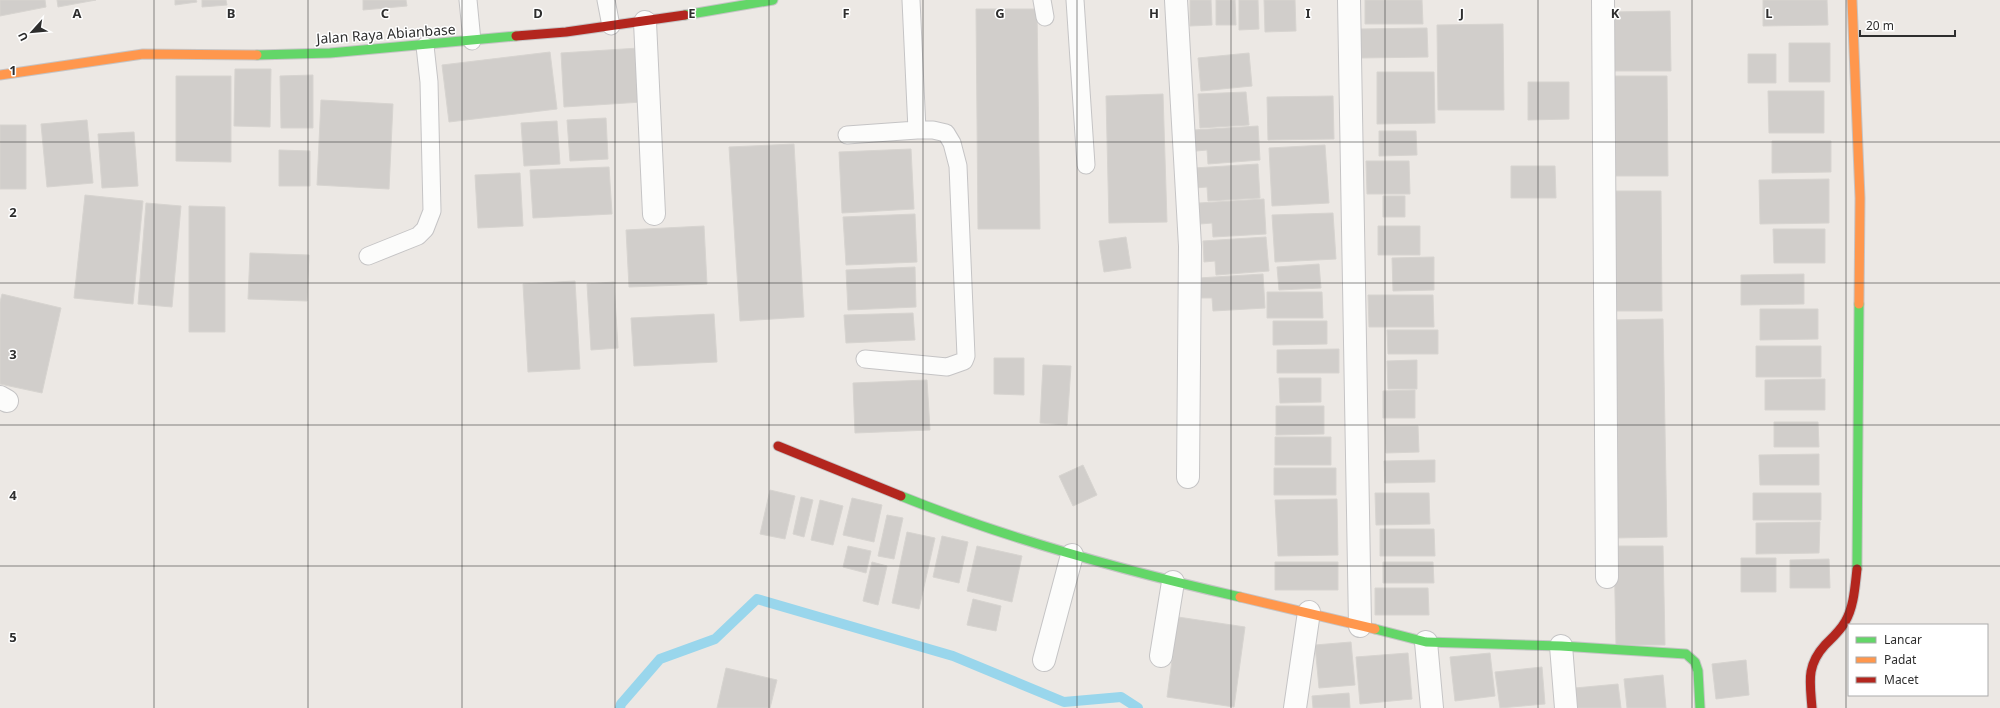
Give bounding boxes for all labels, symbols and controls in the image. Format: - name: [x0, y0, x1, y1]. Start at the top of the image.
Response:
- text: A: [73, 4, 82, 22]
- text: B: [227, 4, 235, 22]
- text: C: [381, 4, 389, 22]
- text: D: [533, 4, 543, 22]
- text: E: [688, 4, 696, 22]
- text: F: [842, 4, 850, 22]
- text: G: [995, 4, 1005, 22]
- text: H: [1149, 4, 1159, 22]
- text: I: [1305, 4, 1311, 22]
- text: J: [1459, 4, 1464, 22]
- text: K: [1611, 4, 1620, 22]
- text: L: [1765, 4, 1773, 22]
- north arrow: [12, 12, 52, 52]
- scale bar: [1860, 12, 1955, 38]
- text: 20 m: [1866, 17, 1894, 34]
- street label: Jalan Raya Abianbase: [314, 19, 456, 48]
- text: U: [14, 30, 31, 44]
- text: 1: [9, 61, 17, 79]
- text: 2: [9, 203, 17, 221]
- text: 3: [9, 345, 17, 363]
- text: 4: [9, 486, 17, 504]
- legend: [1848, 624, 1988, 696]
- text: 5: [9, 628, 17, 646]
- text: Lancar: [1884, 631, 1922, 648]
- text: Padat: [1884, 651, 1917, 668]
- text: Macet: [1884, 671, 1919, 688]

